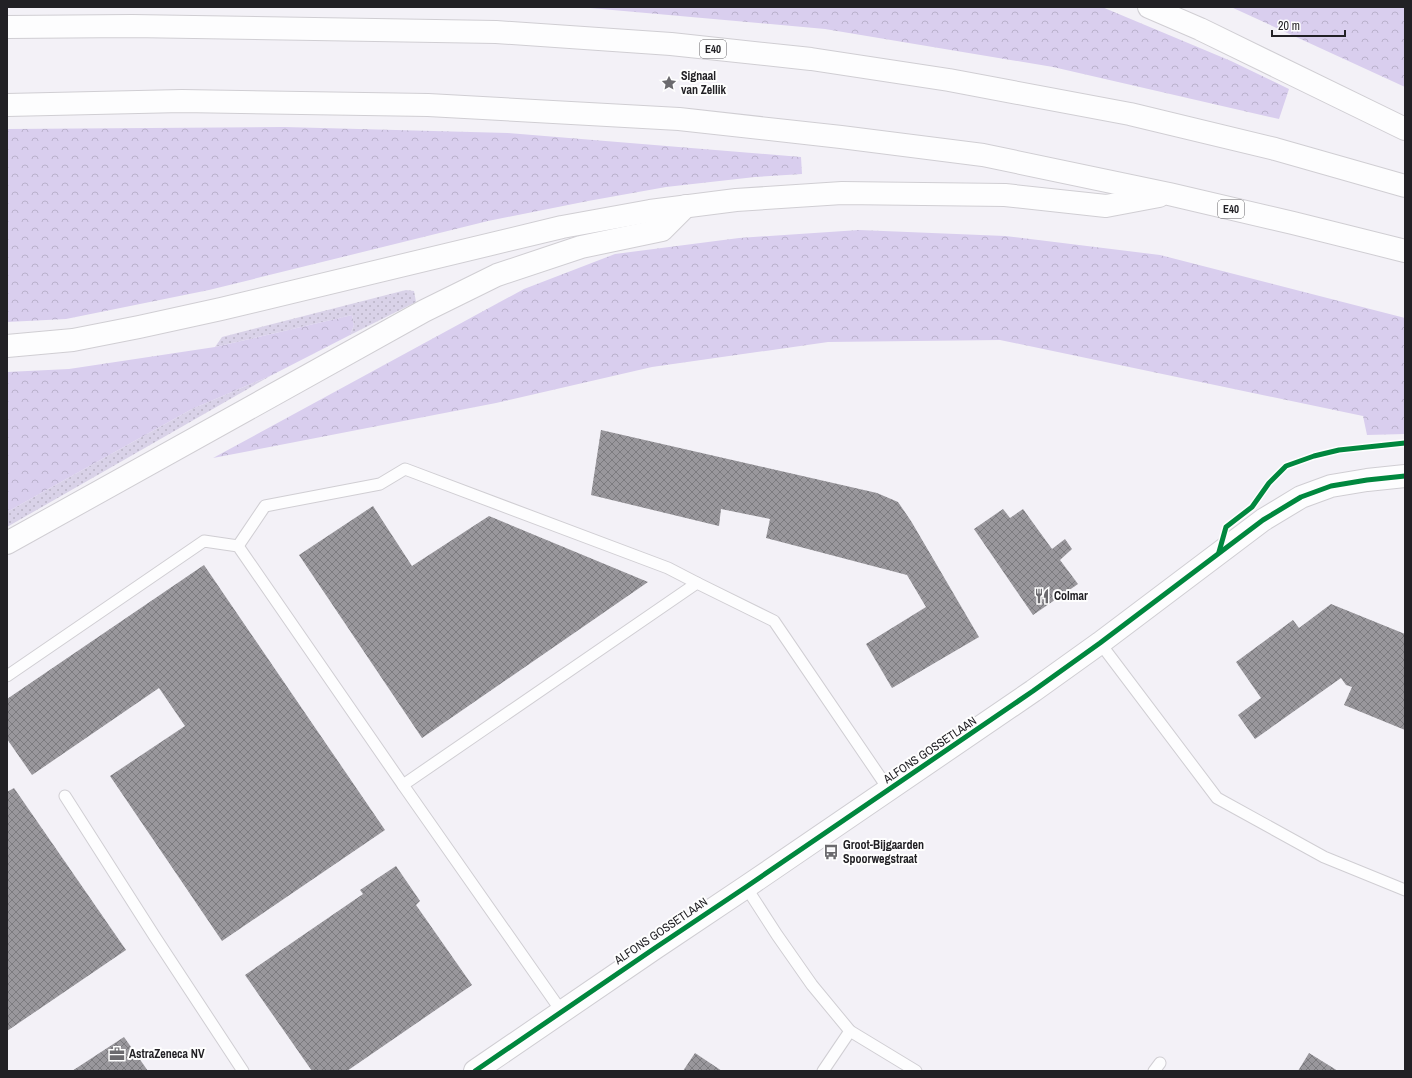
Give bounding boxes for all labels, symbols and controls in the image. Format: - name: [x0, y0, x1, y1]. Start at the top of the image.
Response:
- scale bar: [1272, 12, 1345, 38]
- text: 20 m: [1278, 18, 1300, 34]
- road number: E40: [700, 40, 726, 58]
- place label: Signaal van Zellik: [681, 68, 726, 98]
- place icon: Signaal van Zellik: [660, 74, 678, 92]
- road number: E40: [1218, 200, 1244, 218]
- restaurant icon: Colmar: [1033, 587, 1051, 605]
- place label: Colmar: [1054, 588, 1088, 604]
- street label: ALFONS GOSSETLAAN: [880, 713, 980, 788]
- place label: Groot-Bijgaarden Spoorwegstraat: [843, 837, 924, 867]
- bus stop icon: Groot-Bijgaarden Spoorwegstraat: [822, 843, 840, 861]
- street label: ALFONS GOSSETLAAN: [611, 894, 711, 969]
- office icon: AstraZeneca NV: [108, 1045, 126, 1063]
- place label: AstraZeneca NV: [129, 1046, 205, 1062]

